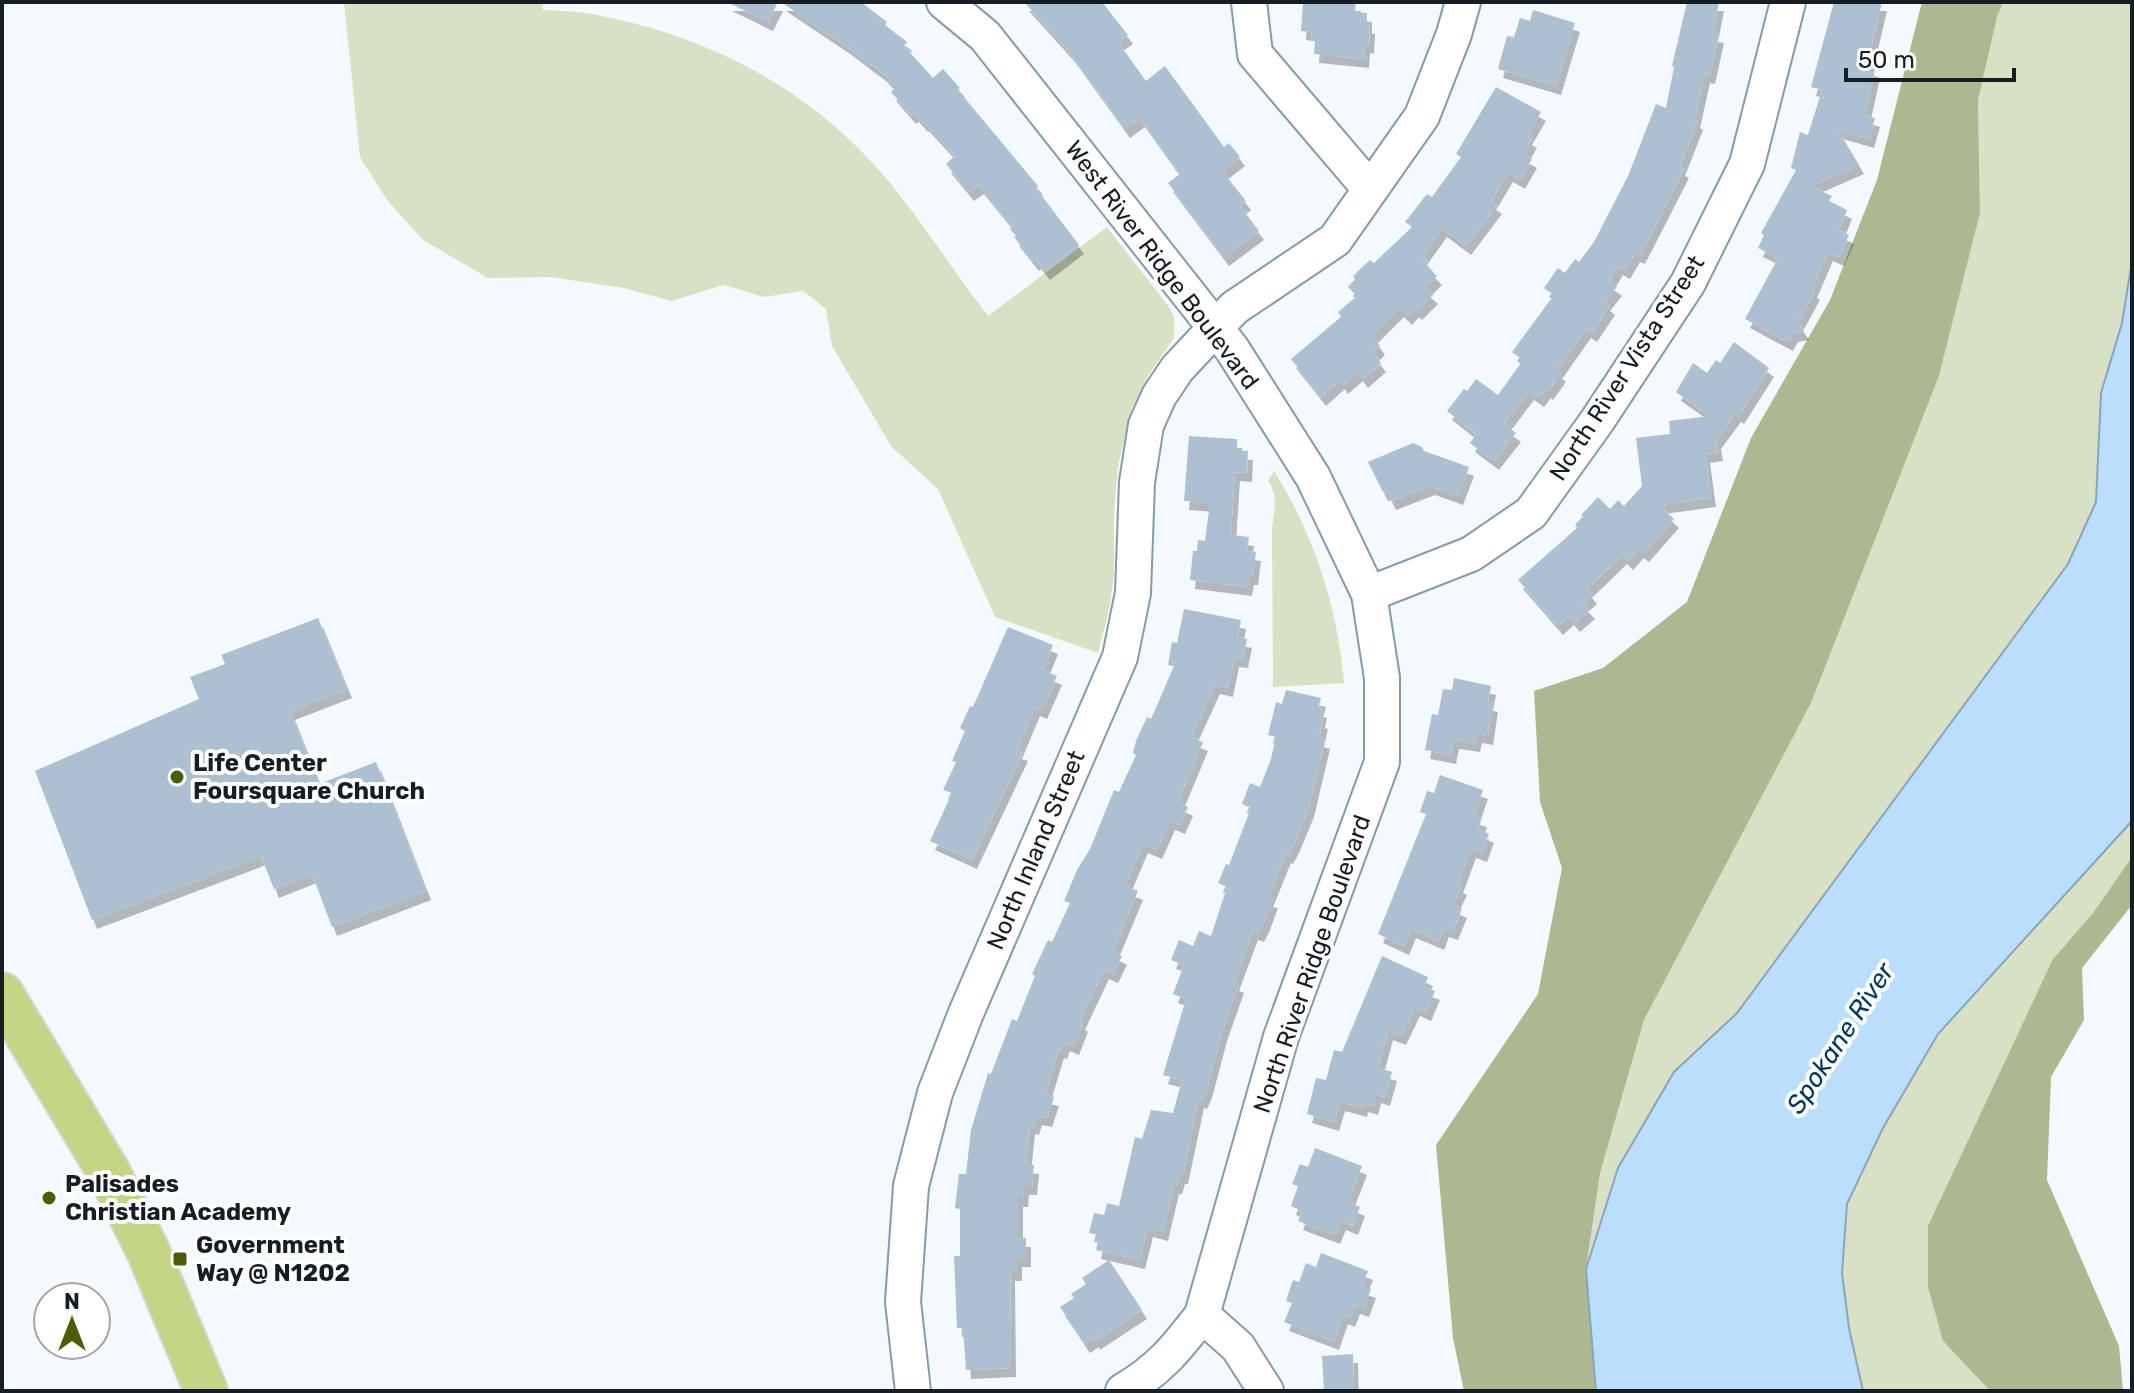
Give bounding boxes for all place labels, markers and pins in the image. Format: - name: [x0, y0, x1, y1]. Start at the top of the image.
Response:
- place label: Life Center Foursquare Church: [193, 749, 425, 805]
- marker: Life Center Foursquare Church: [168, 768, 186, 786]
- place label: Palisades Christian Academy: [65, 1170, 291, 1226]
- marker: Palisades Christian Academy: [40, 1189, 58, 1207]
- place label: Government Way @ N1202: [196, 1231, 350, 1287]
- marker: Government Way @ N1202: [171, 1250, 189, 1268]

